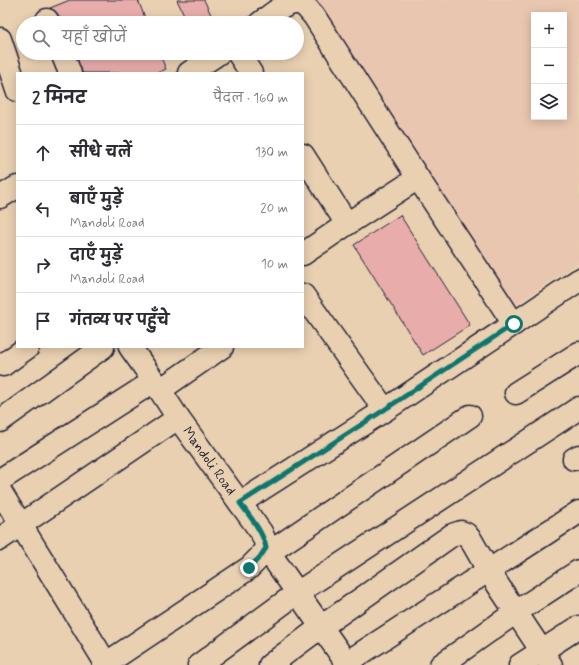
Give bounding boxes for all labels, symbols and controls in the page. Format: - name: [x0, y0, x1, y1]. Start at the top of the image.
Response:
- map controls: [531, 12, 567, 120]
- button: +: [531, 12, 567, 48]
- search box: [16, 16, 304, 60]
- icon: search: [30, 27, 52, 49]
- text: यहाँ खोजें: [62, 28, 127, 48]
- button: −: [531, 48, 567, 84]
- button: layers: [531, 84, 567, 120]
- text: 2 मिनट: [32, 87, 86, 109]
- text: पैदल · 160 m: [213, 90, 288, 107]
- icon: ahead: [32, 142, 54, 164]
- text: सीधे चलें: [70, 143, 132, 163]
- text: 130 m: [255, 144, 288, 161]
- text: बाएँ मुड़ें: [70, 190, 123, 210]
- icon: left: [32, 198, 54, 220]
- text: 20 m: [260, 200, 288, 217]
- text: Mandoli Road: [70, 215, 145, 232]
- text: दाएँ मुड़ें: [70, 246, 122, 266]
- icon: right: [32, 254, 54, 276]
- text: 10 m: [261, 256, 288, 273]
- text: Mandoli Road: [70, 271, 145, 288]
- icon: arrive: [32, 310, 54, 332]
- text: गंतव्य पर पहुँचे: [70, 311, 169, 331]
- route start: [505, 315, 523, 333]
- street label: Mandoli Road: [178, 423, 240, 499]
- route end: [240, 559, 258, 577]

